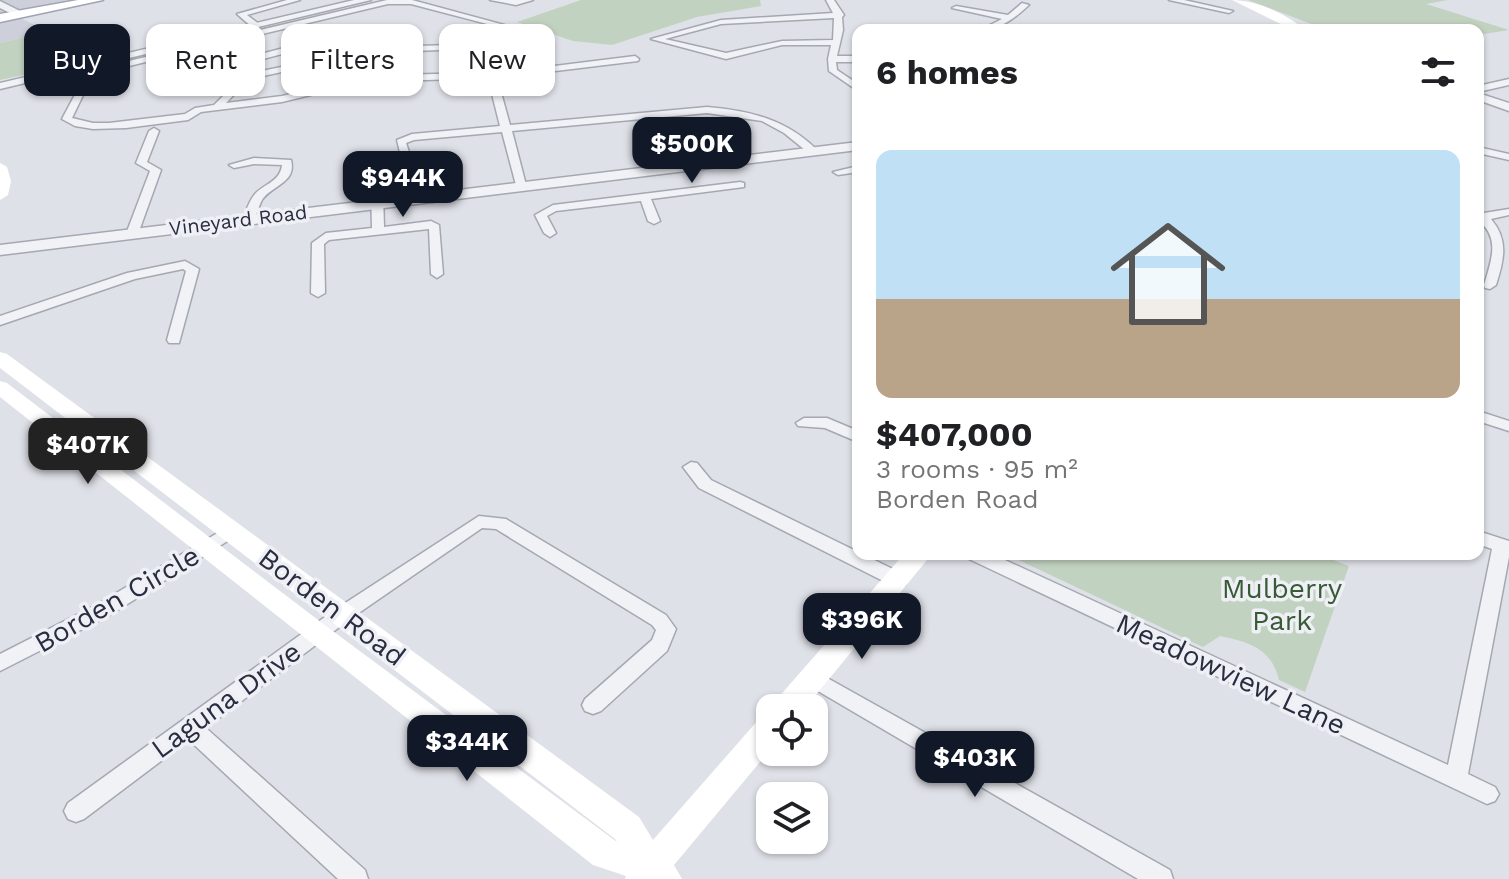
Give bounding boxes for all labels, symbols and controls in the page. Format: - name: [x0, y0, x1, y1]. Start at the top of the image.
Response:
- chip: Buy: [24, 24, 130, 96]
- chip: Rent: [146, 24, 265, 96]
- chip: Filters: [281, 24, 423, 96]
- chip: New: [439, 24, 555, 96]
- icon: filters: [1416, 50, 1460, 94]
- text: 6 homes: [876, 52, 1018, 92]
- pin: $500K: [636, 117, 748, 185]
- text: $500K: [650, 128, 734, 158]
- pin: $944K: [347, 151, 459, 219]
- text: $944K: [361, 162, 445, 192]
- street label: Vineyard Road: [167, 200, 309, 240]
- icon: home: [1096, 202, 1240, 346]
- text: $407,000: [876, 414, 1033, 454]
- pin: $407K: [32, 418, 144, 486]
- text: $407K: [46, 429, 130, 459]
- text: 3 rooms · 95 m²: [876, 454, 1078, 484]
- text: Borden Road: [876, 484, 1039, 514]
- street label: Borden Circle: [29, 539, 205, 659]
- street label: Borden Road: [252, 541, 412, 673]
- park label: Mulberry Park: [1222, 572, 1343, 637]
- pin: $396K: [806, 593, 918, 661]
- text: $396K: [821, 604, 903, 634]
- street label: Meadowview Lane: [1111, 606, 1351, 742]
- street label: Laguna Drive: [145, 635, 307, 765]
- map controls: [756, 694, 828, 854]
- button: locate: [756, 694, 828, 766]
- pin: $344K: [411, 715, 523, 783]
- text: $344K: [425, 726, 509, 756]
- pin: $403K: [919, 731, 1031, 799]
- text: $403K: [933, 742, 1017, 772]
- button: layers: [756, 782, 828, 854]

